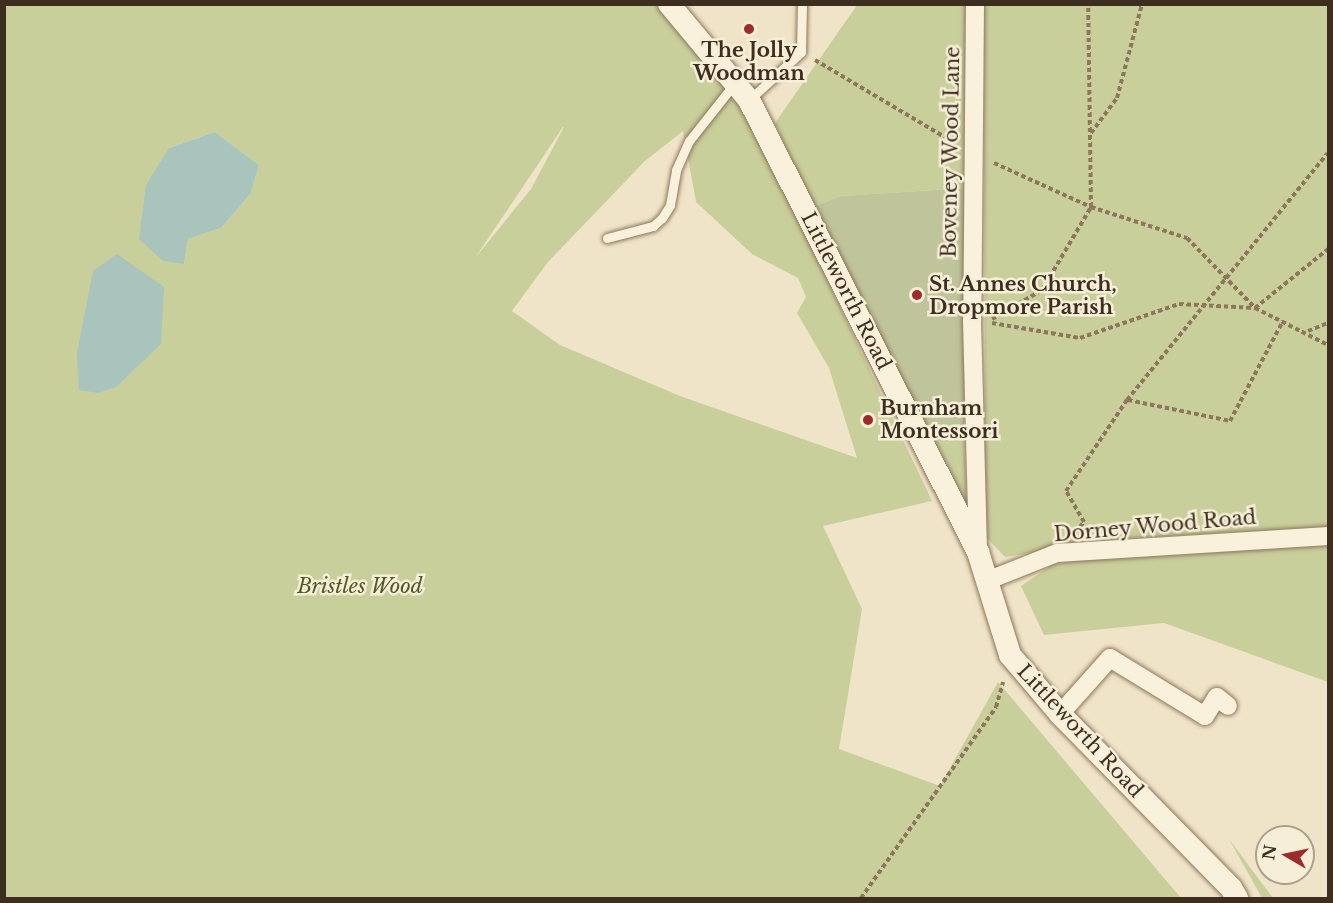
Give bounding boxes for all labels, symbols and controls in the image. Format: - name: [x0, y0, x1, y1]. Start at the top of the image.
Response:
- marker: The Jolly Woodman: [742, 22, 756, 36]
- place label: The Jolly Woodman: [693, 38, 805, 85]
- street label: Boveney Wood Lane: [937, 45, 965, 259]
- street label: Littleworth Road: [796, 208, 896, 374]
- place label: St. Annes Church, Dropmore Parish: [929, 272, 1117, 319]
- marker: St. Annes Church, Dropmore Parish: [910, 288, 924, 302]
- place label: Burnham Montessori: [880, 396, 999, 443]
- marker: Burnham Montessori: [861, 413, 875, 427]
- street label: Dorney Wood Road: [1052, 505, 1258, 547]
- park label: Bristles Wood: [297, 574, 423, 598]
- street label: Littleworth Road: [1012, 659, 1148, 803]
- north arrow: [1255, 825, 1315, 885]
- text: N: [1258, 844, 1280, 861]

